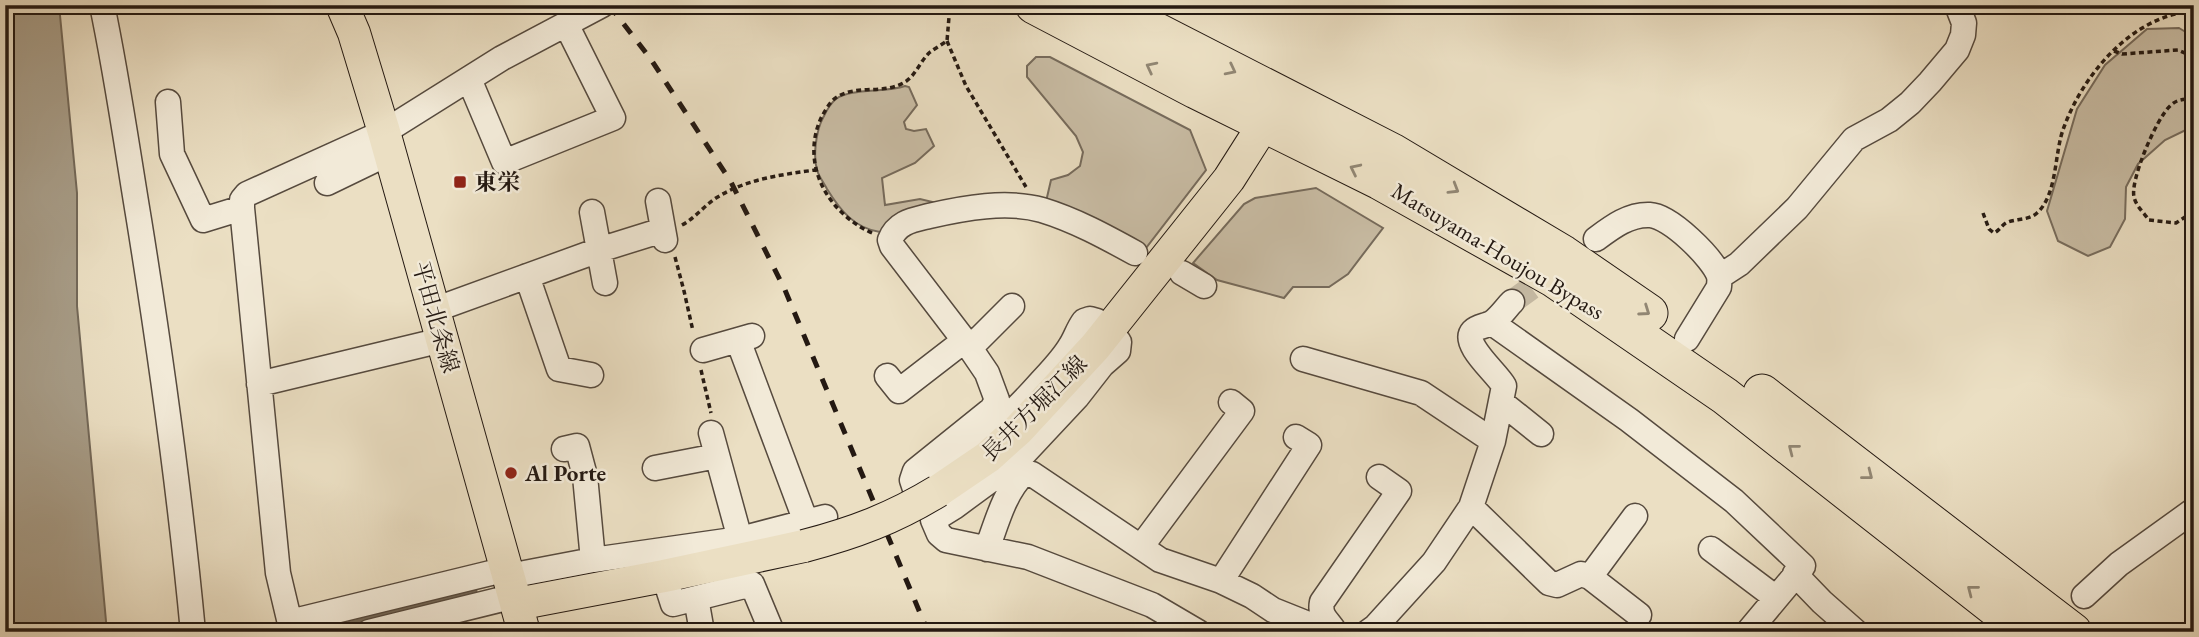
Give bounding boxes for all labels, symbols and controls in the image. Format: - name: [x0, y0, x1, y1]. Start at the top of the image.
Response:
- one-way arrow: [1146, 62, 1158, 76]
- one-way arrow: [1224, 62, 1236, 76]
- one-way arrow: [1350, 163, 1362, 177]
- place label: 東栄: [474, 167, 520, 197]
- marker: 東栄: [452, 174, 468, 190]
- street label: Matsuyama-Houjou Bypass: [1386, 176, 1610, 326]
- one-way arrow: [1446, 180, 1459, 193]
- street label: 平田北条線: [406, 258, 466, 376]
- one-way arrow: [1638, 303, 1651, 316]
- street label: 長井方堀江線: [975, 349, 1093, 467]
- one-way arrow: [1788, 445, 1801, 458]
- place label: Al Porte: [524, 458, 607, 488]
- marker: Al Porte: [503, 465, 519, 481]
- one-way arrow: [1860, 466, 1873, 479]
- one-way arrow: [1967, 585, 1980, 598]

